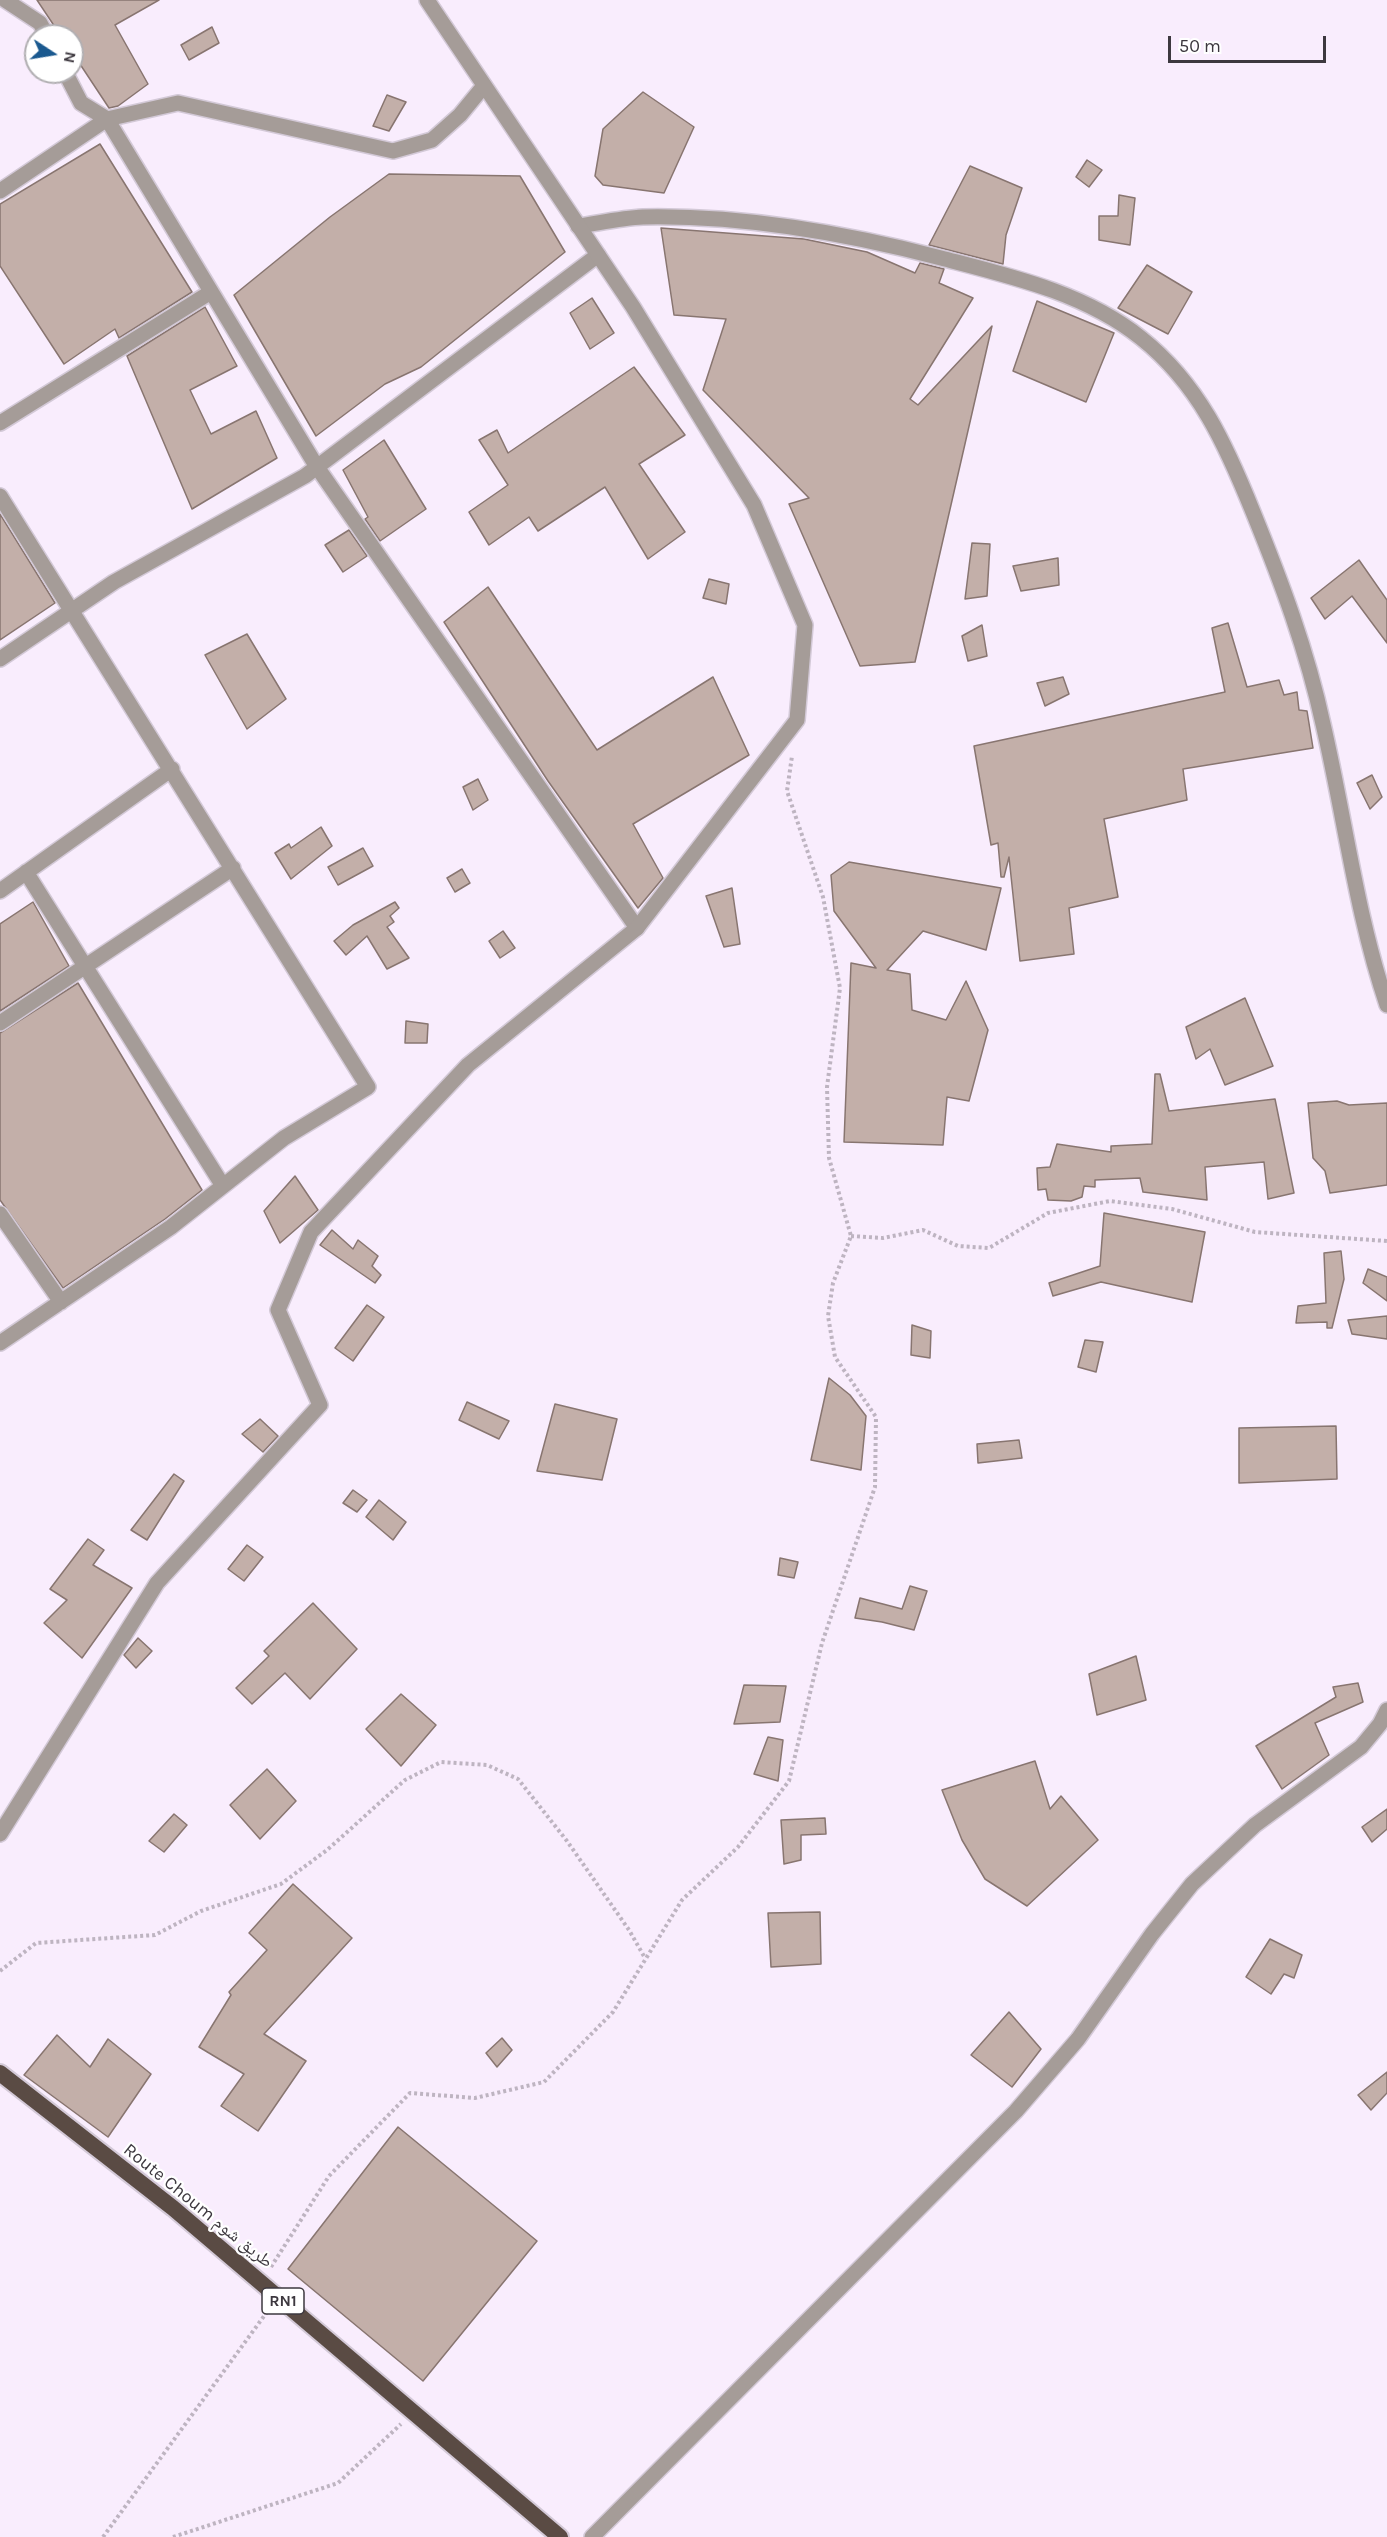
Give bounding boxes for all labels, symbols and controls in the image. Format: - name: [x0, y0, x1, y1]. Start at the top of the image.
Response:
- north arrow: [24, 24, 84, 84]
- scale bar: [1171, 24, 1328, 62]
- text: 50 m: [1179, 35, 1221, 57]
- text: N: [60, 50, 81, 65]
- street label: Route Choum طريق شوم: [119, 2139, 277, 2273]
- road number: RN1: [262, 2288, 304, 2314]

